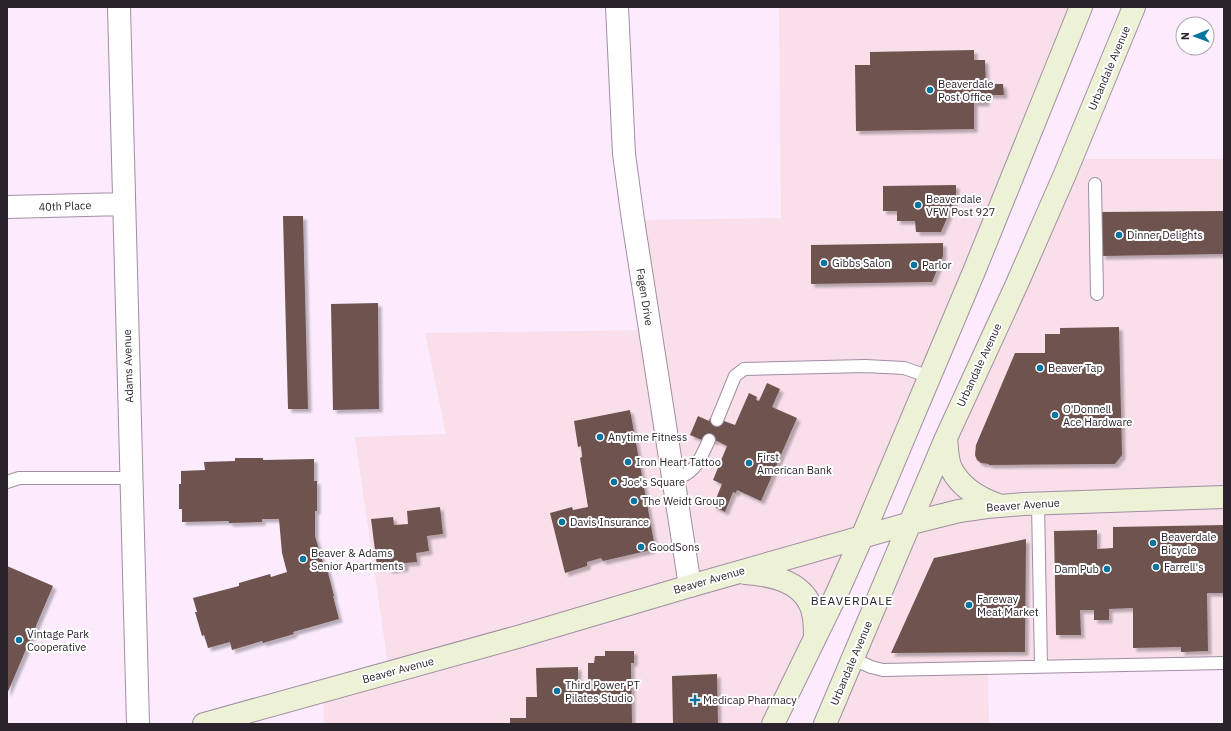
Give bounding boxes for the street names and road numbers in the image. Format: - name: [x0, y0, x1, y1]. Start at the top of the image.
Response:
- street label: Urbandale Avenue: [1085, 24, 1133, 112]
- street label: 40th Place: [38, 198, 92, 214]
- street label: Fagen Drive: [634, 267, 656, 327]
- street label: Urbandale Avenue: [954, 321, 1004, 409]
- street label: Adams Avenue: [120, 329, 136, 403]
- street label: Beaver Avenue: [986, 495, 1060, 515]
- street label: Beaver Avenue: [672, 563, 746, 597]
- street label: Urbandale Avenue: [827, 619, 875, 707]
- street label: Beaver Avenue: [361, 654, 435, 686]

